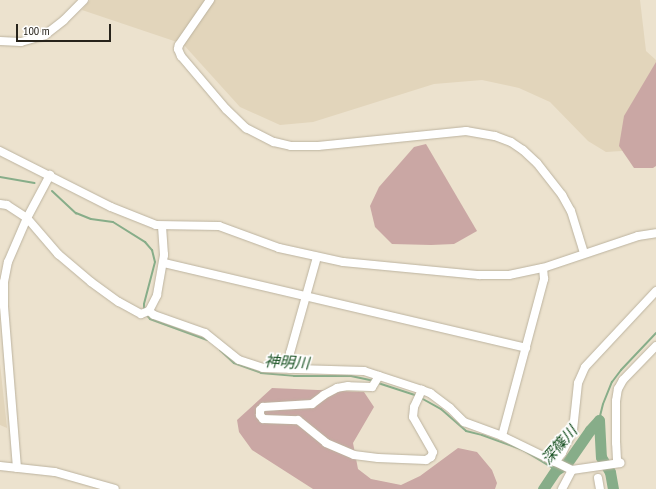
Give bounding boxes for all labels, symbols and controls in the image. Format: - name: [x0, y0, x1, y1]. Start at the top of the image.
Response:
- scale bar: [18, 16, 113, 42]
- text: 100 m: [23, 23, 50, 38]
- water label: 神明川: [264, 352, 310, 372]
- water label: 深篠川: [537, 422, 581, 468]

